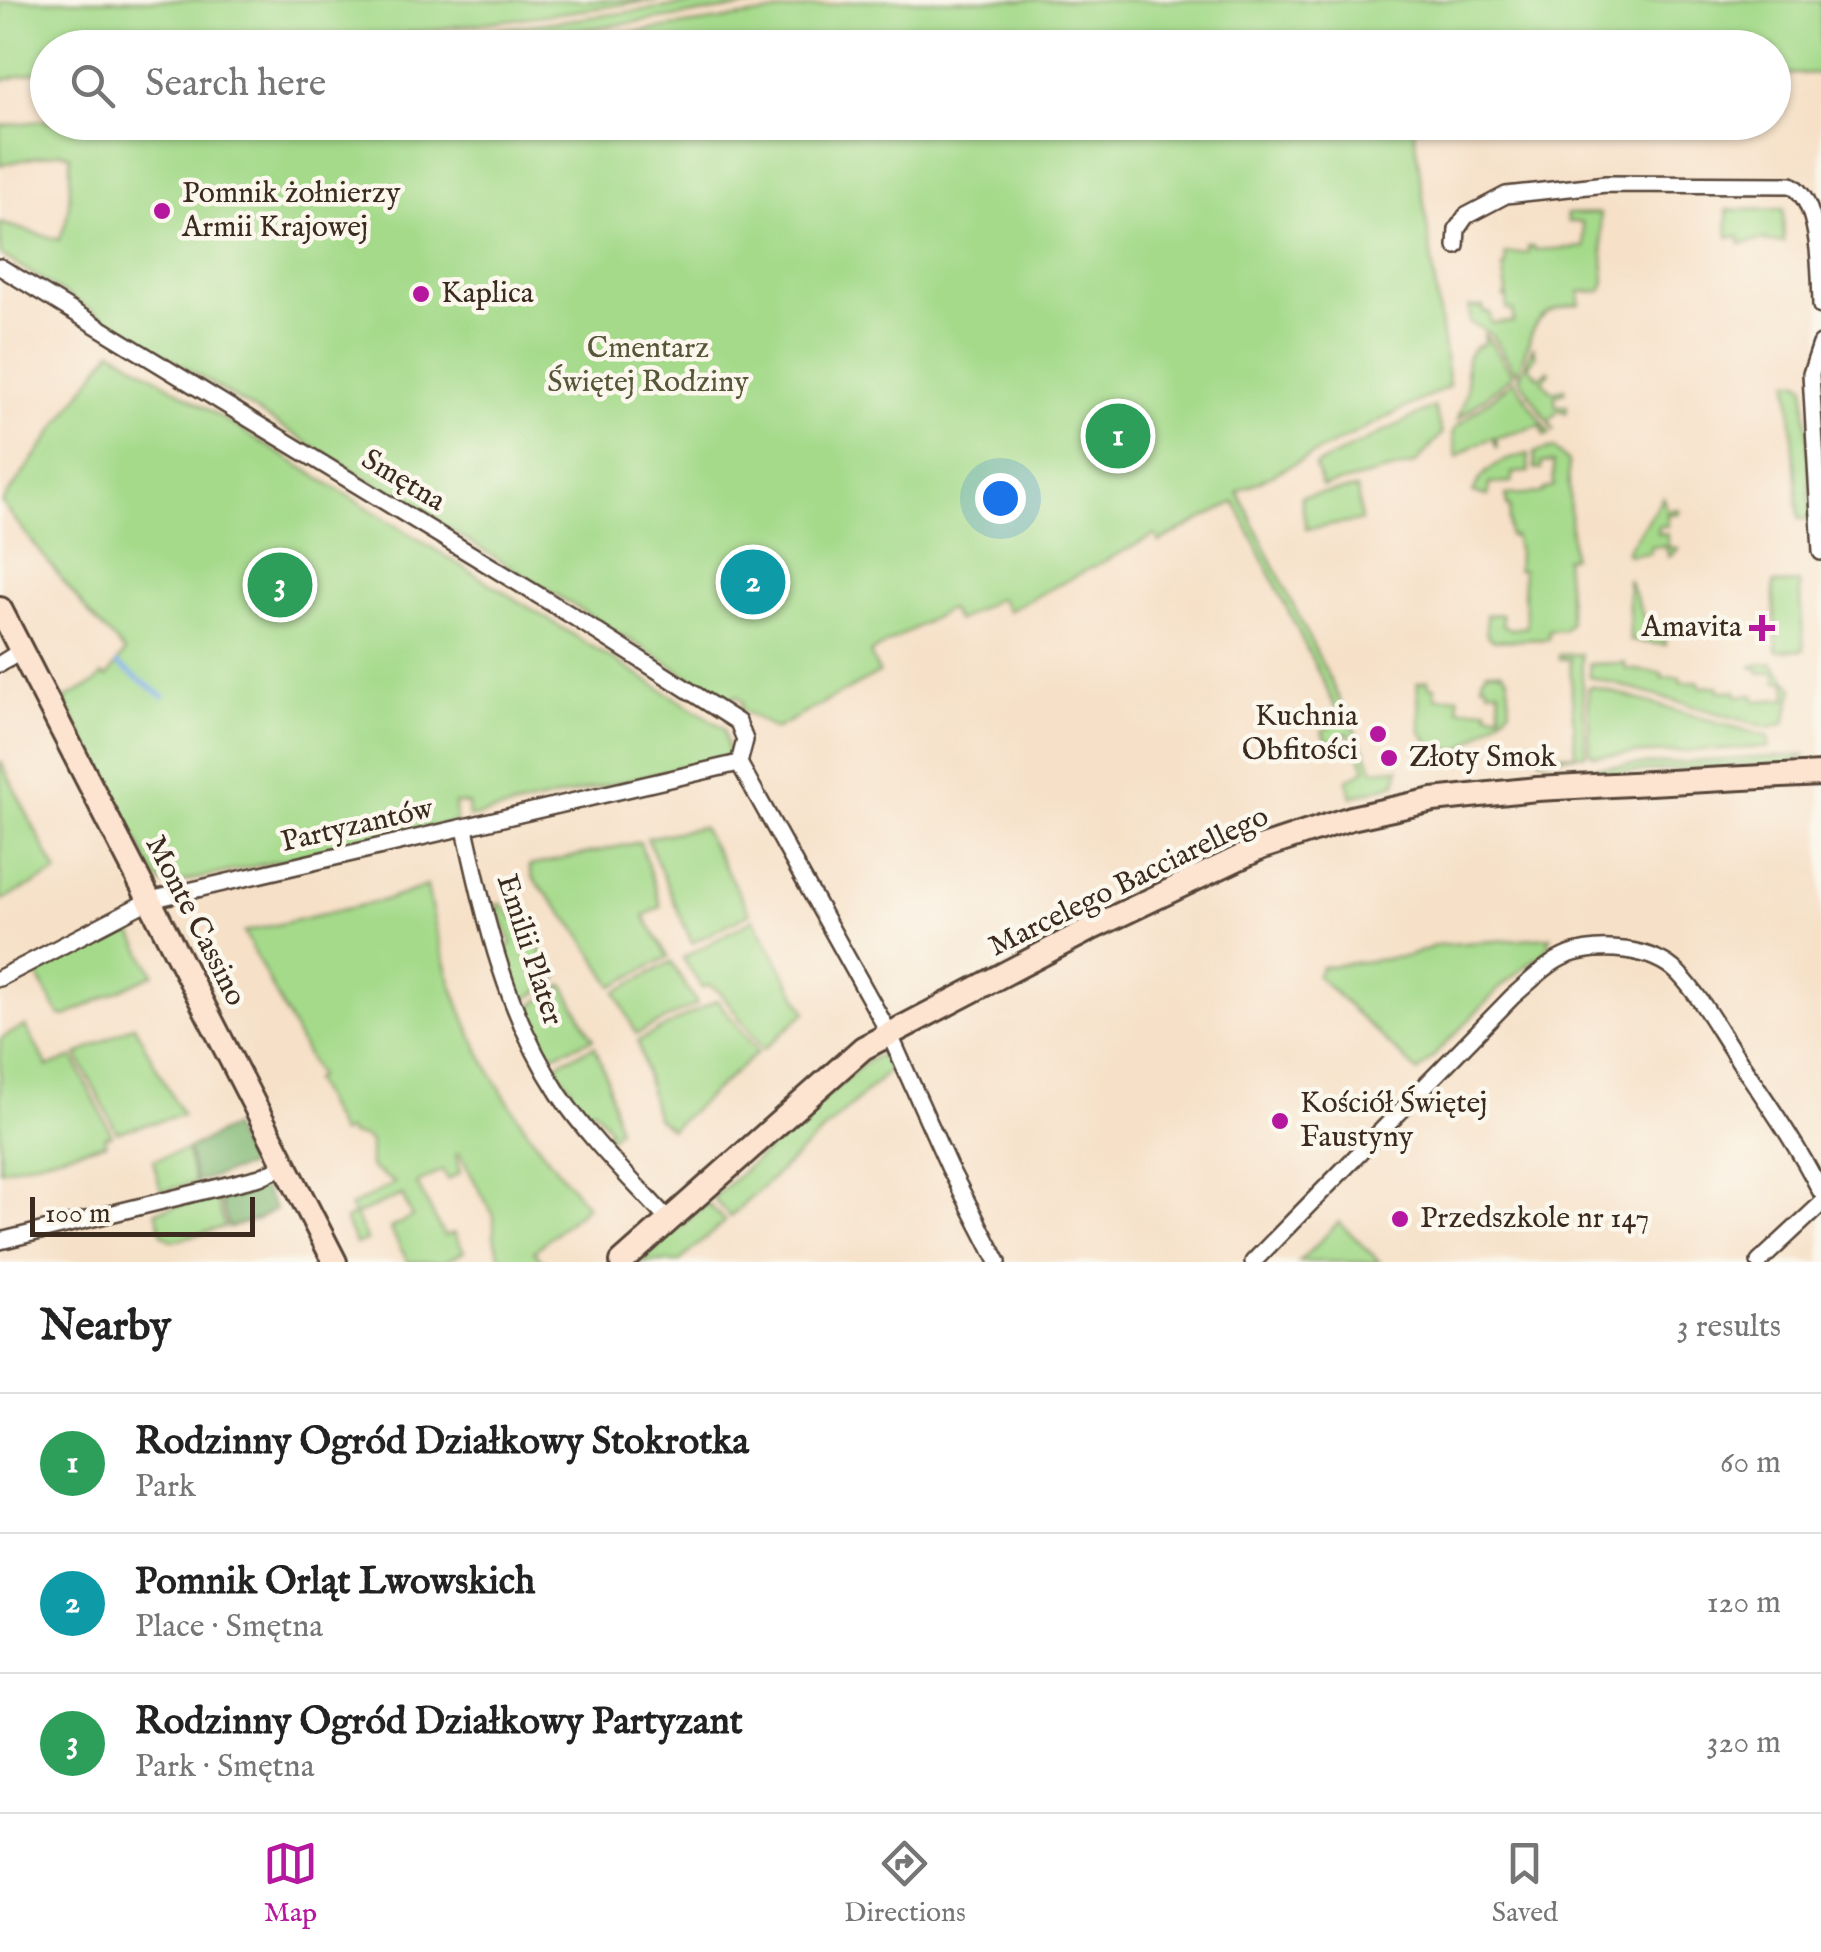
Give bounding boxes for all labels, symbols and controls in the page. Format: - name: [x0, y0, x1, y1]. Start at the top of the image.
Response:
- search box: [30, 30, 1791, 140]
- icon: search: [65, 58, 120, 113]
- text: Search here: [145, 61, 326, 109]
- place label: Pomnik żołnierzy Armii Krajowej: [181, 175, 401, 247]
- marker: Pomnik żołnierzy Armii Krajowej: [151, 200, 173, 222]
- place label: Kaplica: [441, 275, 534, 313]
- marker: Kaplica: [410, 283, 432, 305]
- park label: Cmentarz Świętej Rodziny: [547, 330, 749, 402]
- pin: 1: [1086, 398, 1150, 474]
- street label: Smętna: [354, 441, 452, 521]
- your location: [975, 473, 1026, 524]
- pin: 2: [720, 544, 786, 620]
- pin: 3: [248, 548, 312, 622]
- place label: Amavita: [1640, 609, 1742, 647]
- marker: Amavita: [1751, 617, 1773, 639]
- place label: Kuchnia Obfitości: [1242, 698, 1358, 770]
- marker: Kuchnia Obfitości: [1367, 723, 1389, 745]
- place label: Złoty Smok: [1409, 739, 1557, 777]
- marker: Złoty Smok: [1378, 747, 1400, 769]
- street label: Partyzantów: [277, 790, 438, 862]
- street label: Marcelego Bacciarellego: [983, 798, 1275, 966]
- street label: Monte Cassino: [136, 829, 254, 1013]
- street label: Emilii Plater: [487, 870, 571, 1030]
- place label: Kościół Świętej Faustyny: [1300, 1085, 1487, 1157]
- marker: Kościół Świętej Faustyny: [1269, 1110, 1291, 1132]
- scale bar: [30, 1192, 255, 1236]
- text: 100 m: [45, 1197, 111, 1232]
- place label: Przedszkole nr 147: [1420, 1200, 1649, 1238]
- marker: Przedszkole nr 147: [1389, 1208, 1411, 1230]
- text: Nearby: [40, 1301, 171, 1354]
- text: 3 results: [1677, 1307, 1781, 1348]
- text: Rodzinny Ogród Działkowy Stokrotka: [135, 1419, 749, 1467]
- text: 1: [67, 1443, 78, 1484]
- text: 60 m: [1720, 1443, 1781, 1484]
- text: Park: [135, 1467, 196, 1508]
- text: Pomnik Orląt Lwowskich: [135, 1559, 535, 1607]
- text: 2: [65, 1583, 80, 1624]
- text: 120 m: [1707, 1583, 1781, 1624]
- text: Place · Smętna: [135, 1607, 323, 1648]
- text: Rodzinny Ogród Działkowy Partyzant: [135, 1699, 743, 1747]
- text: 3: [67, 1723, 78, 1764]
- text: 320 m: [1707, 1723, 1781, 1764]
- text: Park · Smętna: [135, 1747, 314, 1788]
- tab: Map: [263, 1836, 318, 1931]
- tab: Directions: [844, 1836, 966, 1931]
- tab: Saved: [1492, 1836, 1558, 1931]

